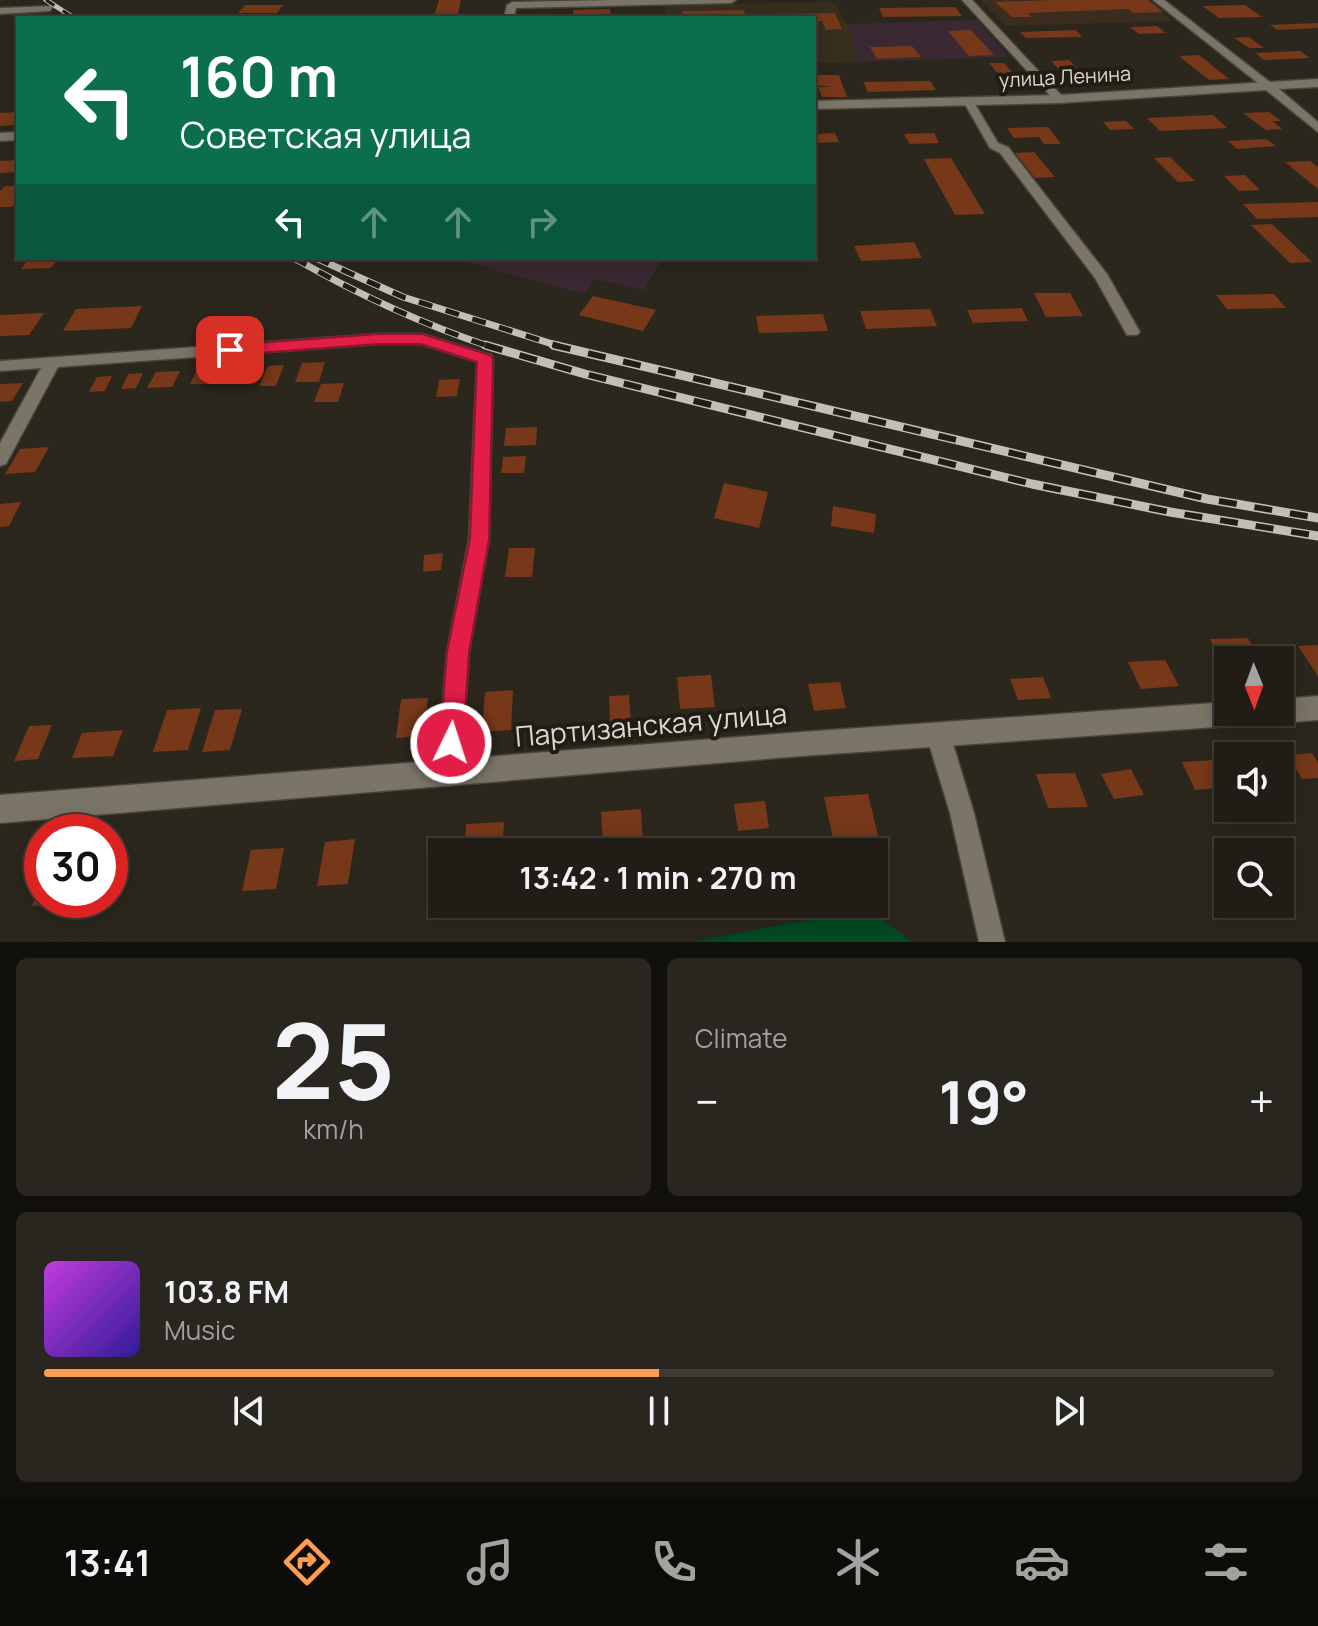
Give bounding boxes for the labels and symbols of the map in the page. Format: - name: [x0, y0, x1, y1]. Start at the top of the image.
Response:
- street label: улица Ленина: [998, 60, 1132, 93]
- pin: [196, 316, 264, 384]
- north arrow: [1214, 646, 1294, 726]
- street label: Партизанская улица: [513, 693, 789, 755]
- position arrow: [409, 701, 493, 785]
- speed limit sign: 30: [24, 814, 128, 918]

